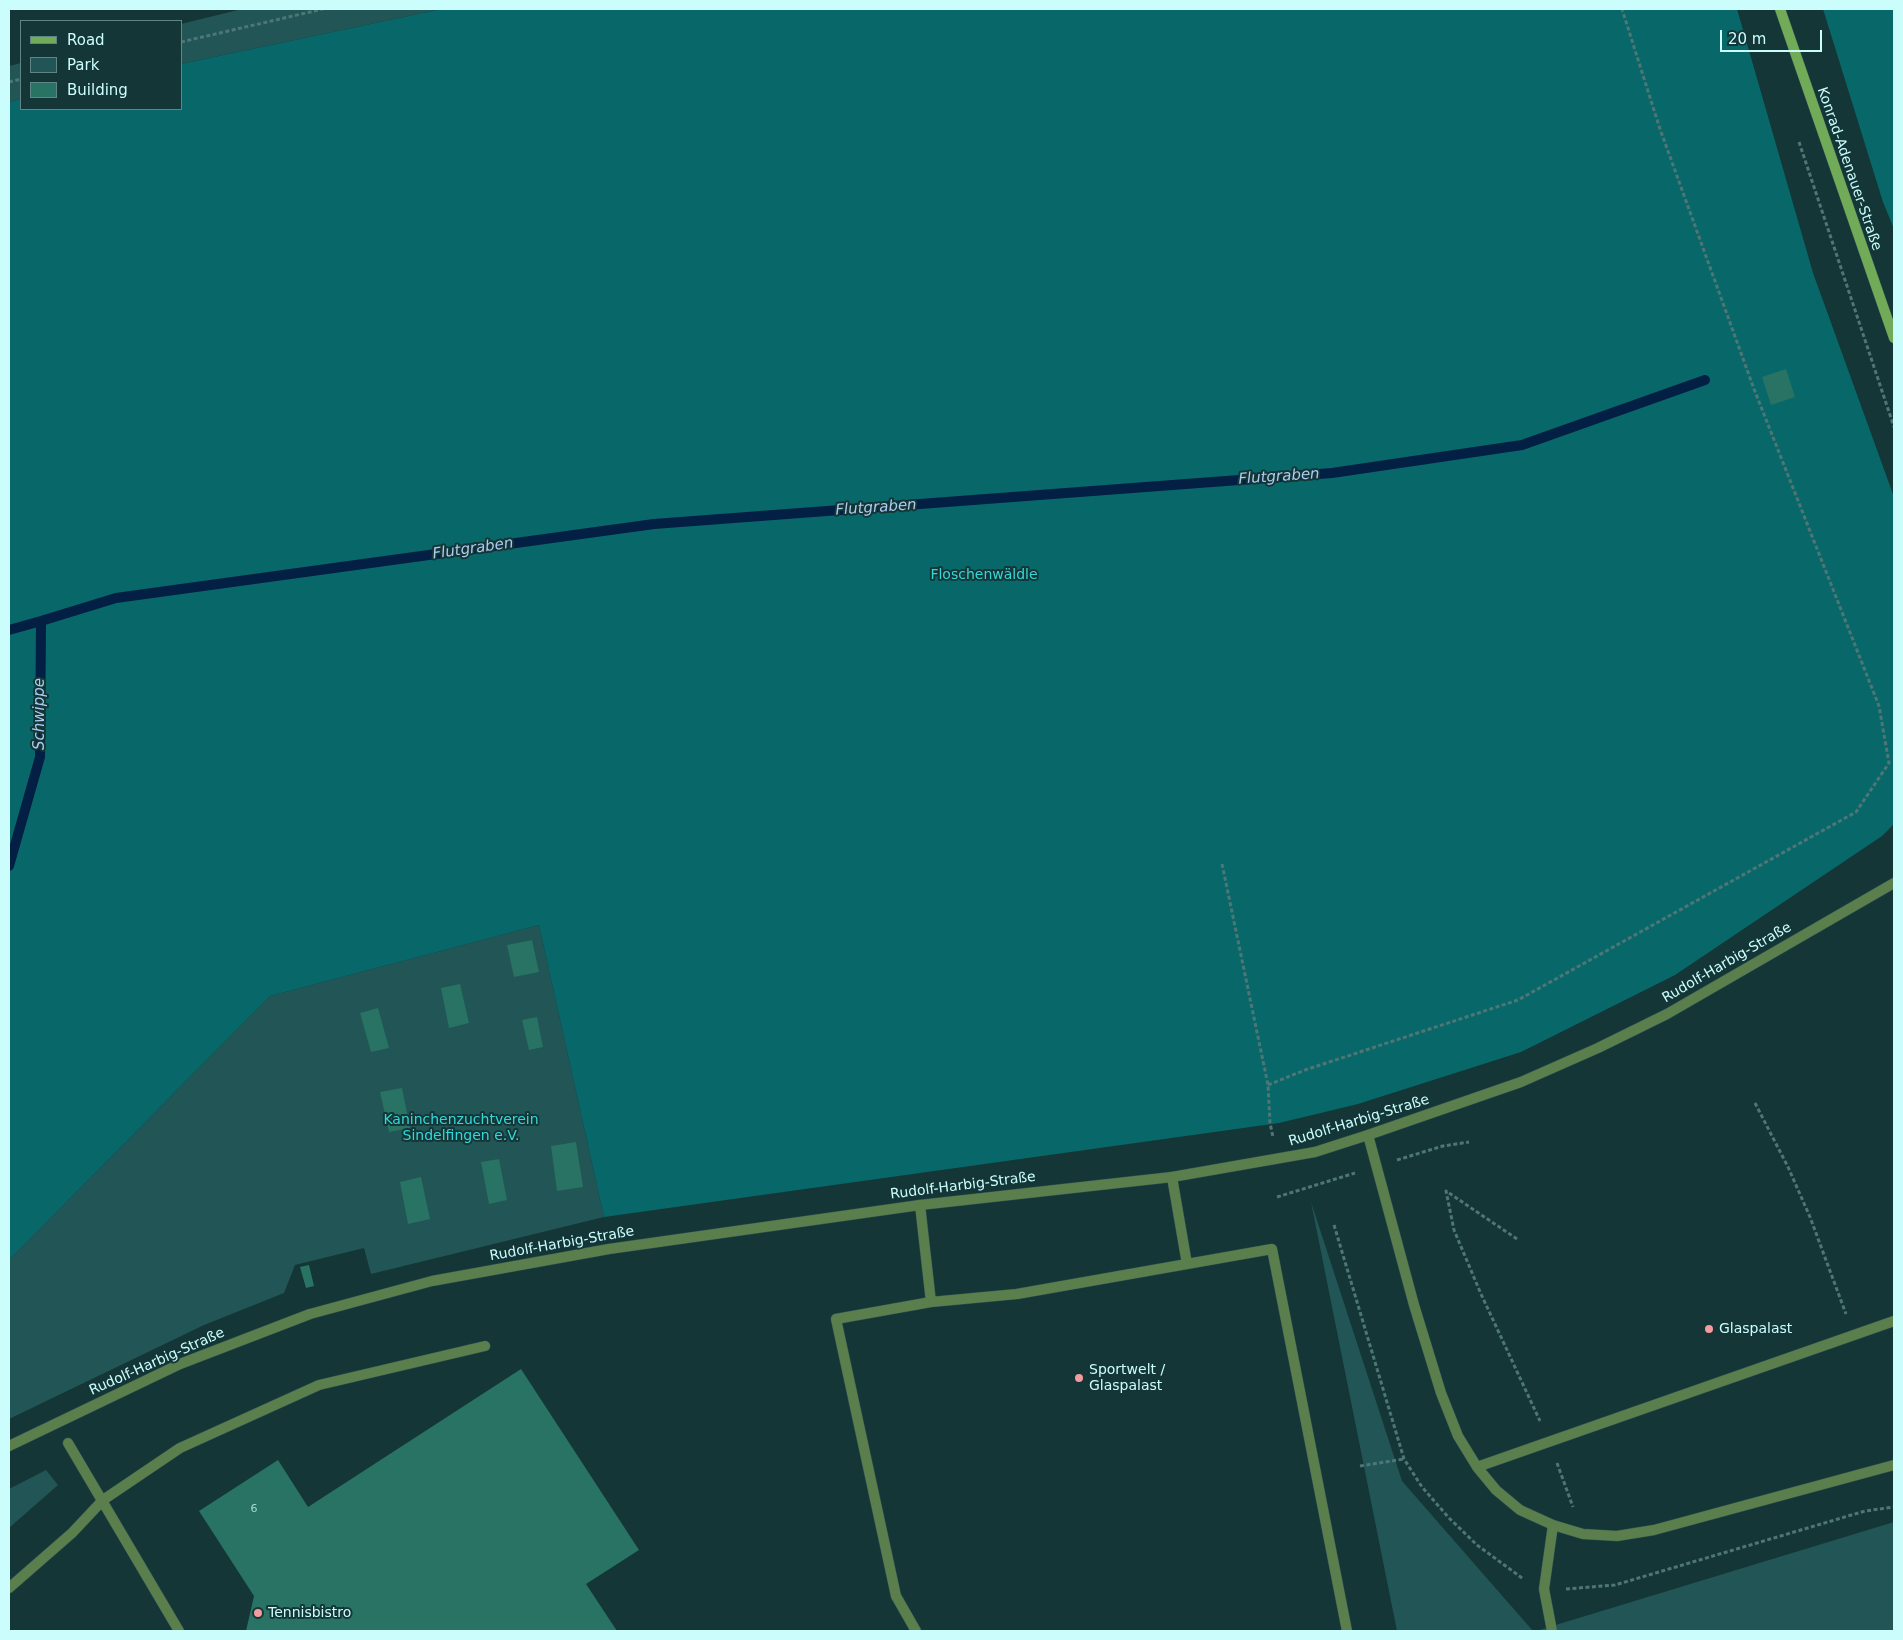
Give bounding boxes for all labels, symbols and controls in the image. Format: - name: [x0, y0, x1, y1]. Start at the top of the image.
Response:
- legend: [20, 20, 182, 110]
- scale bar: [1723, 20, 1826, 52]
- text: 20 m: [1728, 30, 1766, 48]
- text: Road: [67, 31, 105, 49]
- text: Park: [67, 56, 99, 74]
- text: Building: [67, 81, 128, 99]
- street label: Konrad-Adenauer-Straße: [1813, 85, 1885, 253]
- water label: Flutgraben: [1238, 465, 1320, 489]
- water label: Flutgraben: [835, 496, 917, 520]
- water label: Flutgraben: [431, 534, 515, 564]
- park label: Floschenwäldle: [930, 567, 1038, 583]
- water label: Schwippe: [31, 678, 49, 750]
- street label: Rudolf-Harbig-Straße: [1659, 919, 1795, 1007]
- street label: Rudolf-Harbig-Straße: [1287, 1092, 1431, 1150]
- park label: Kaninchenzuchtverein Sindelfingen e.V.: [383, 1112, 539, 1144]
- street label: Rudolf-Harbig-Straße: [889, 1169, 1037, 1203]
- street label: Rudolf-Harbig-Straße: [489, 1223, 635, 1265]
- place label: Glaspalast: [1719, 1321, 1792, 1337]
- marker: Glaspalast: [1703, 1323, 1715, 1335]
- street label: Rudolf-Harbig-Straße: [87, 1325, 227, 1399]
- place label: Sportwelt / Glaspalast: [1089, 1362, 1165, 1394]
- marker: Sportwelt / Glaspalast: [1073, 1372, 1085, 1384]
- house number: 6: [251, 1502, 257, 1516]
- place label: Tennisbistro: [268, 1605, 351, 1621]
- marker: Tennisbistro: [252, 1607, 264, 1619]

